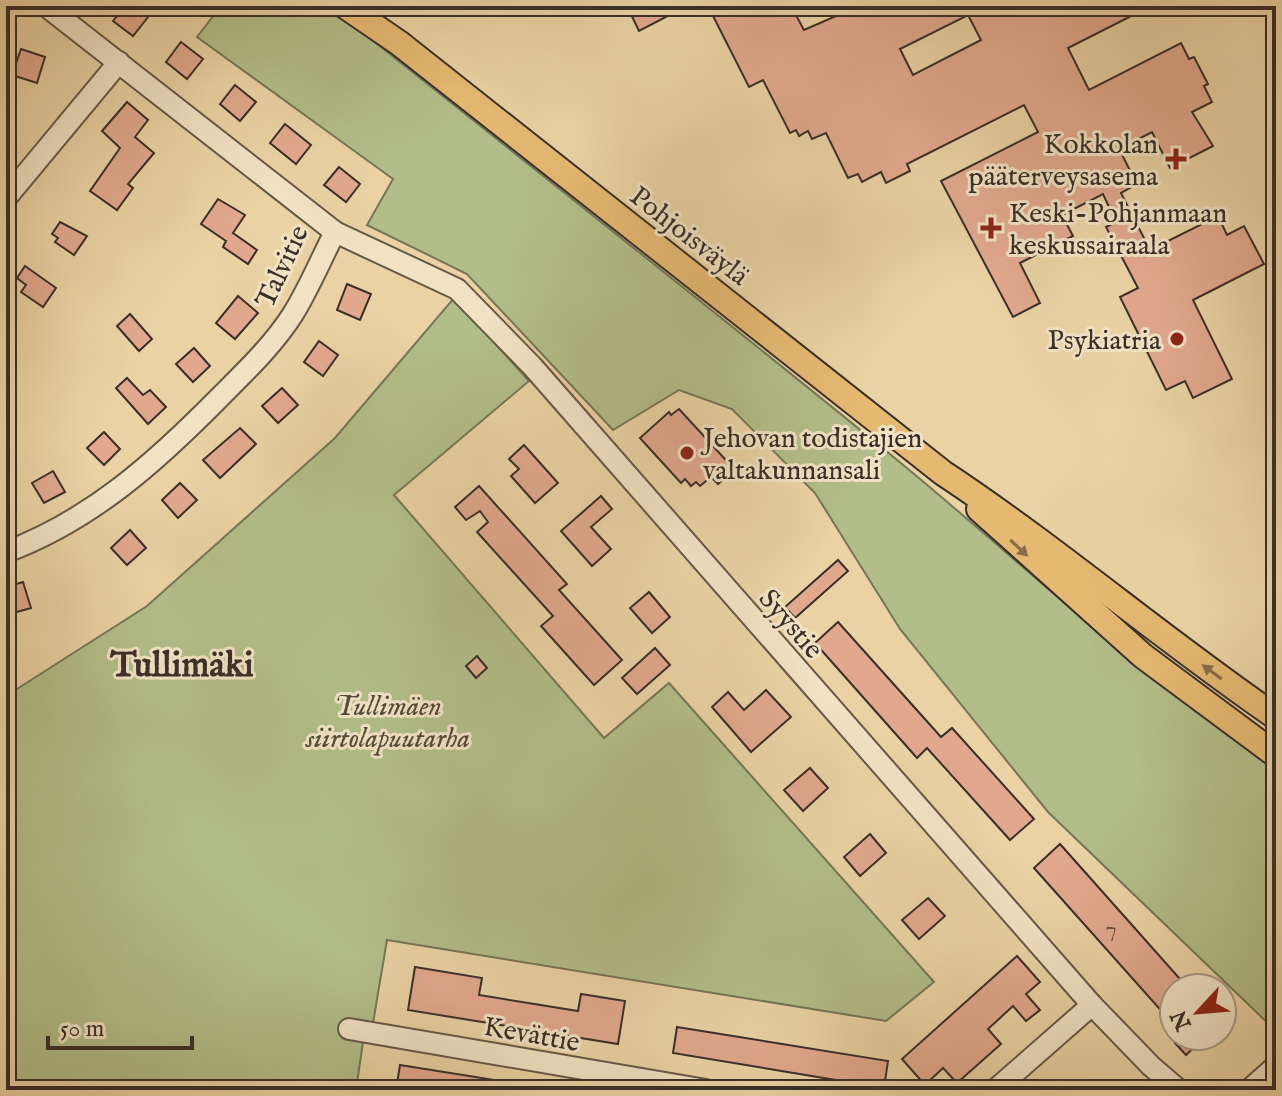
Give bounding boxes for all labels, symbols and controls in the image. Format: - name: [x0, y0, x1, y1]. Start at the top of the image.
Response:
- place label: Kokkolan pääterveysasema: [969, 128, 1159, 195]
- marker: Kokkolan pääterveysasema: [1165, 148, 1187, 170]
- street label: Pohjoisväylä: [622, 180, 756, 295]
- place label: Keski-Pohjanmaan keskussairaala: [1009, 197, 1227, 264]
- marker: Keski-Pohjanmaan keskussairaala: [980, 217, 1002, 239]
- street label: Talvitie: [249, 220, 318, 314]
- place label: Psykiatria: [1048, 324, 1162, 359]
- marker: Psykiatria: [1168, 330, 1186, 348]
- place label: Jehovan todistajien valtakunnansali: [700, 422, 922, 489]
- marker: Jehovan todistajien valtakunnansali: [678, 444, 696, 462]
- one-way arrow: [1009, 538, 1028, 556]
- street label: Syystie: [750, 582, 830, 667]
- district label: Tullimäki: [109, 643, 254, 689]
- one-way arrow: [1202, 665, 1223, 680]
- park label: Tullimäen siirtolapuutarha: [305, 690, 470, 757]
- house number: 7: [1105, 914, 1117, 945]
- north arrow: [1158, 972, 1238, 1052]
- scale bar: [48, 1000, 192, 1050]
- text: N: [1165, 1005, 1199, 1035]
- street label: Kevättie: [481, 1010, 583, 1061]
- text: 50 m: [60, 1014, 104, 1045]

